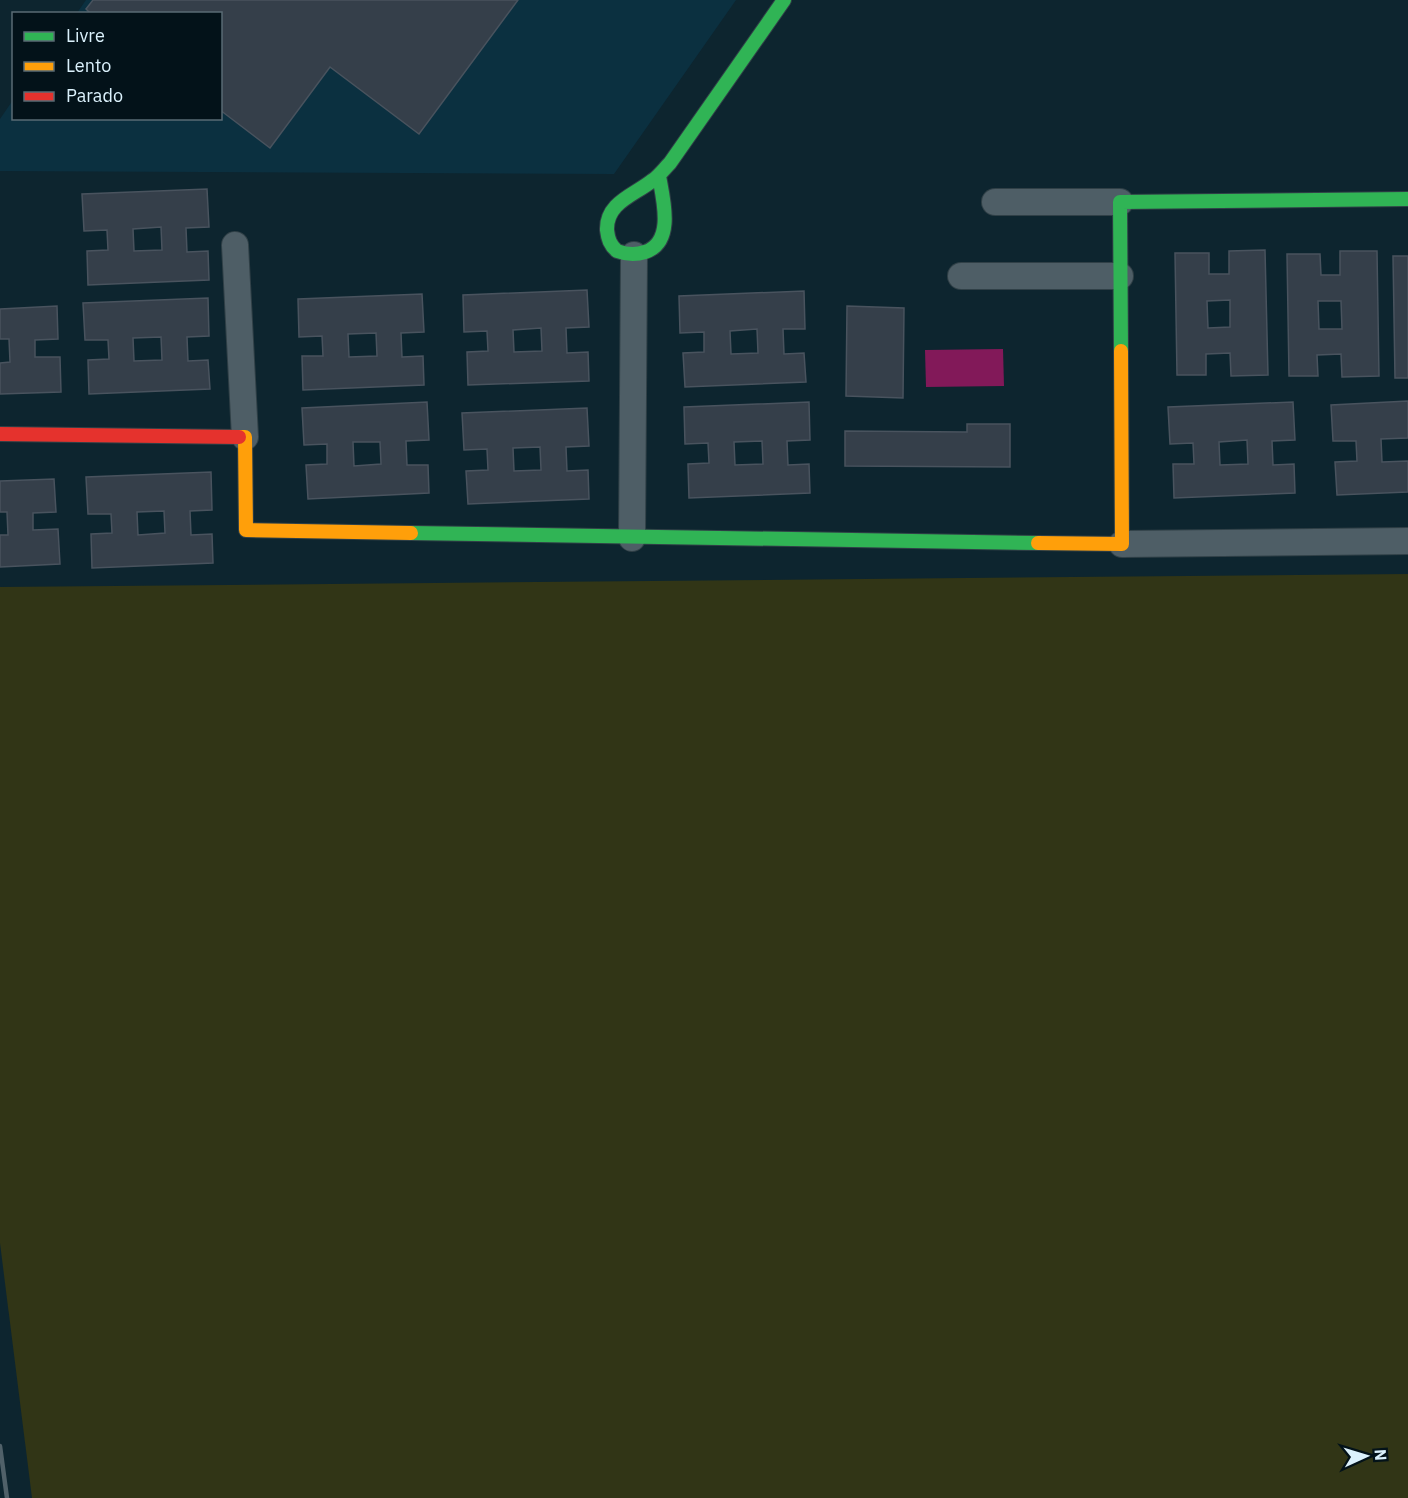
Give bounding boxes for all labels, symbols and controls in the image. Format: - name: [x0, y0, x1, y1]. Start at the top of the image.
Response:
- legend: [12, 12, 222, 120]
- text: Livre: [66, 24, 105, 47]
- text: Lento: [66, 54, 111, 77]
- text: Parado: [66, 84, 123, 107]
- north arrow: [1336, 1426, 1396, 1486]
- text: N: [1371, 1448, 1391, 1461]

